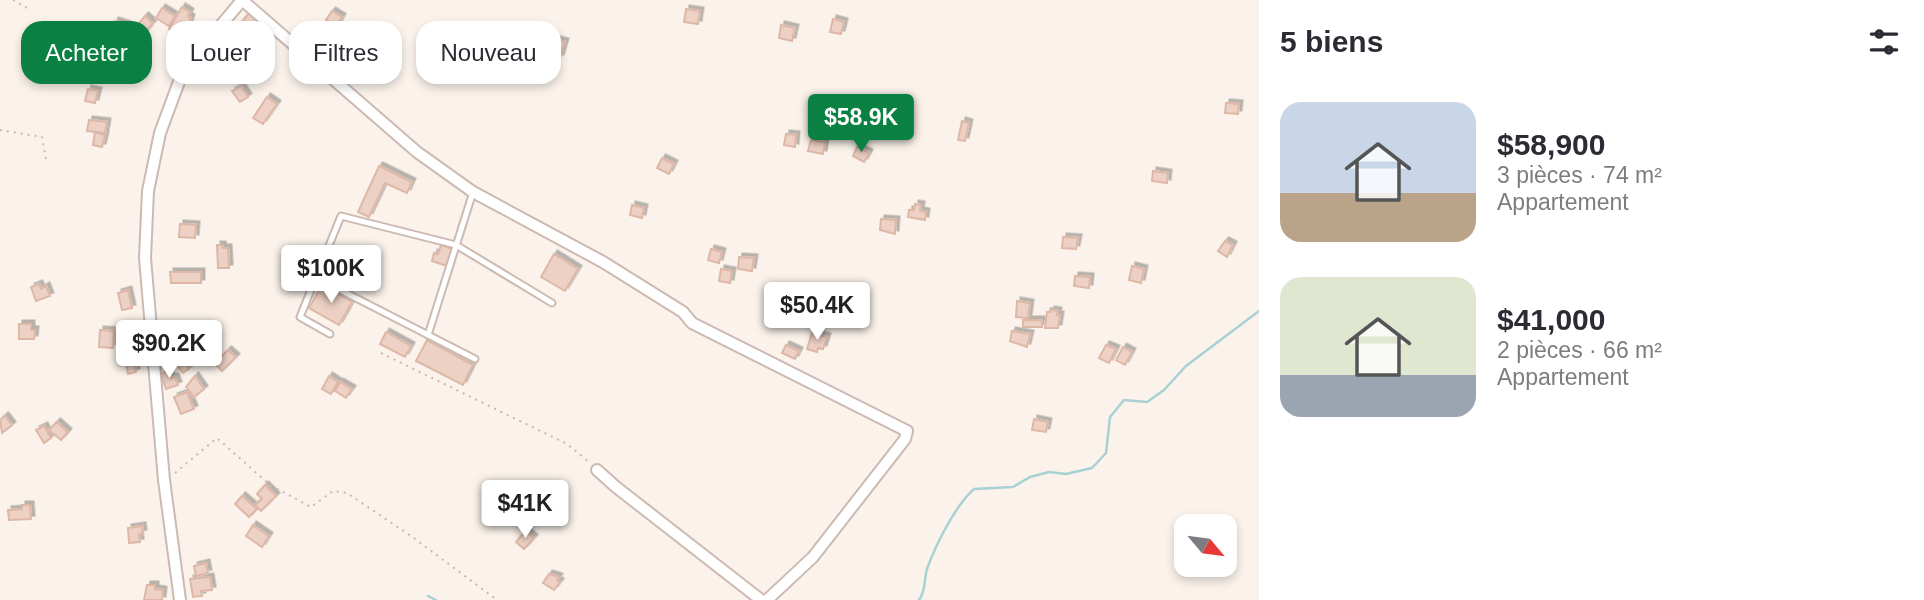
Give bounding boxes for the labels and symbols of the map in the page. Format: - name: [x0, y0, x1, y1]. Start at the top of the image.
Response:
- pin: $58.9K: [804, 94, 918, 154]
- pin: $100K: [282, 246, 380, 305]
- pin: $50.4K: [760, 282, 874, 342]
- pin: $90.2K: [112, 320, 226, 380]
- pin: $41K: [484, 480, 566, 540]
- north arrow: [1174, 514, 1237, 578]

